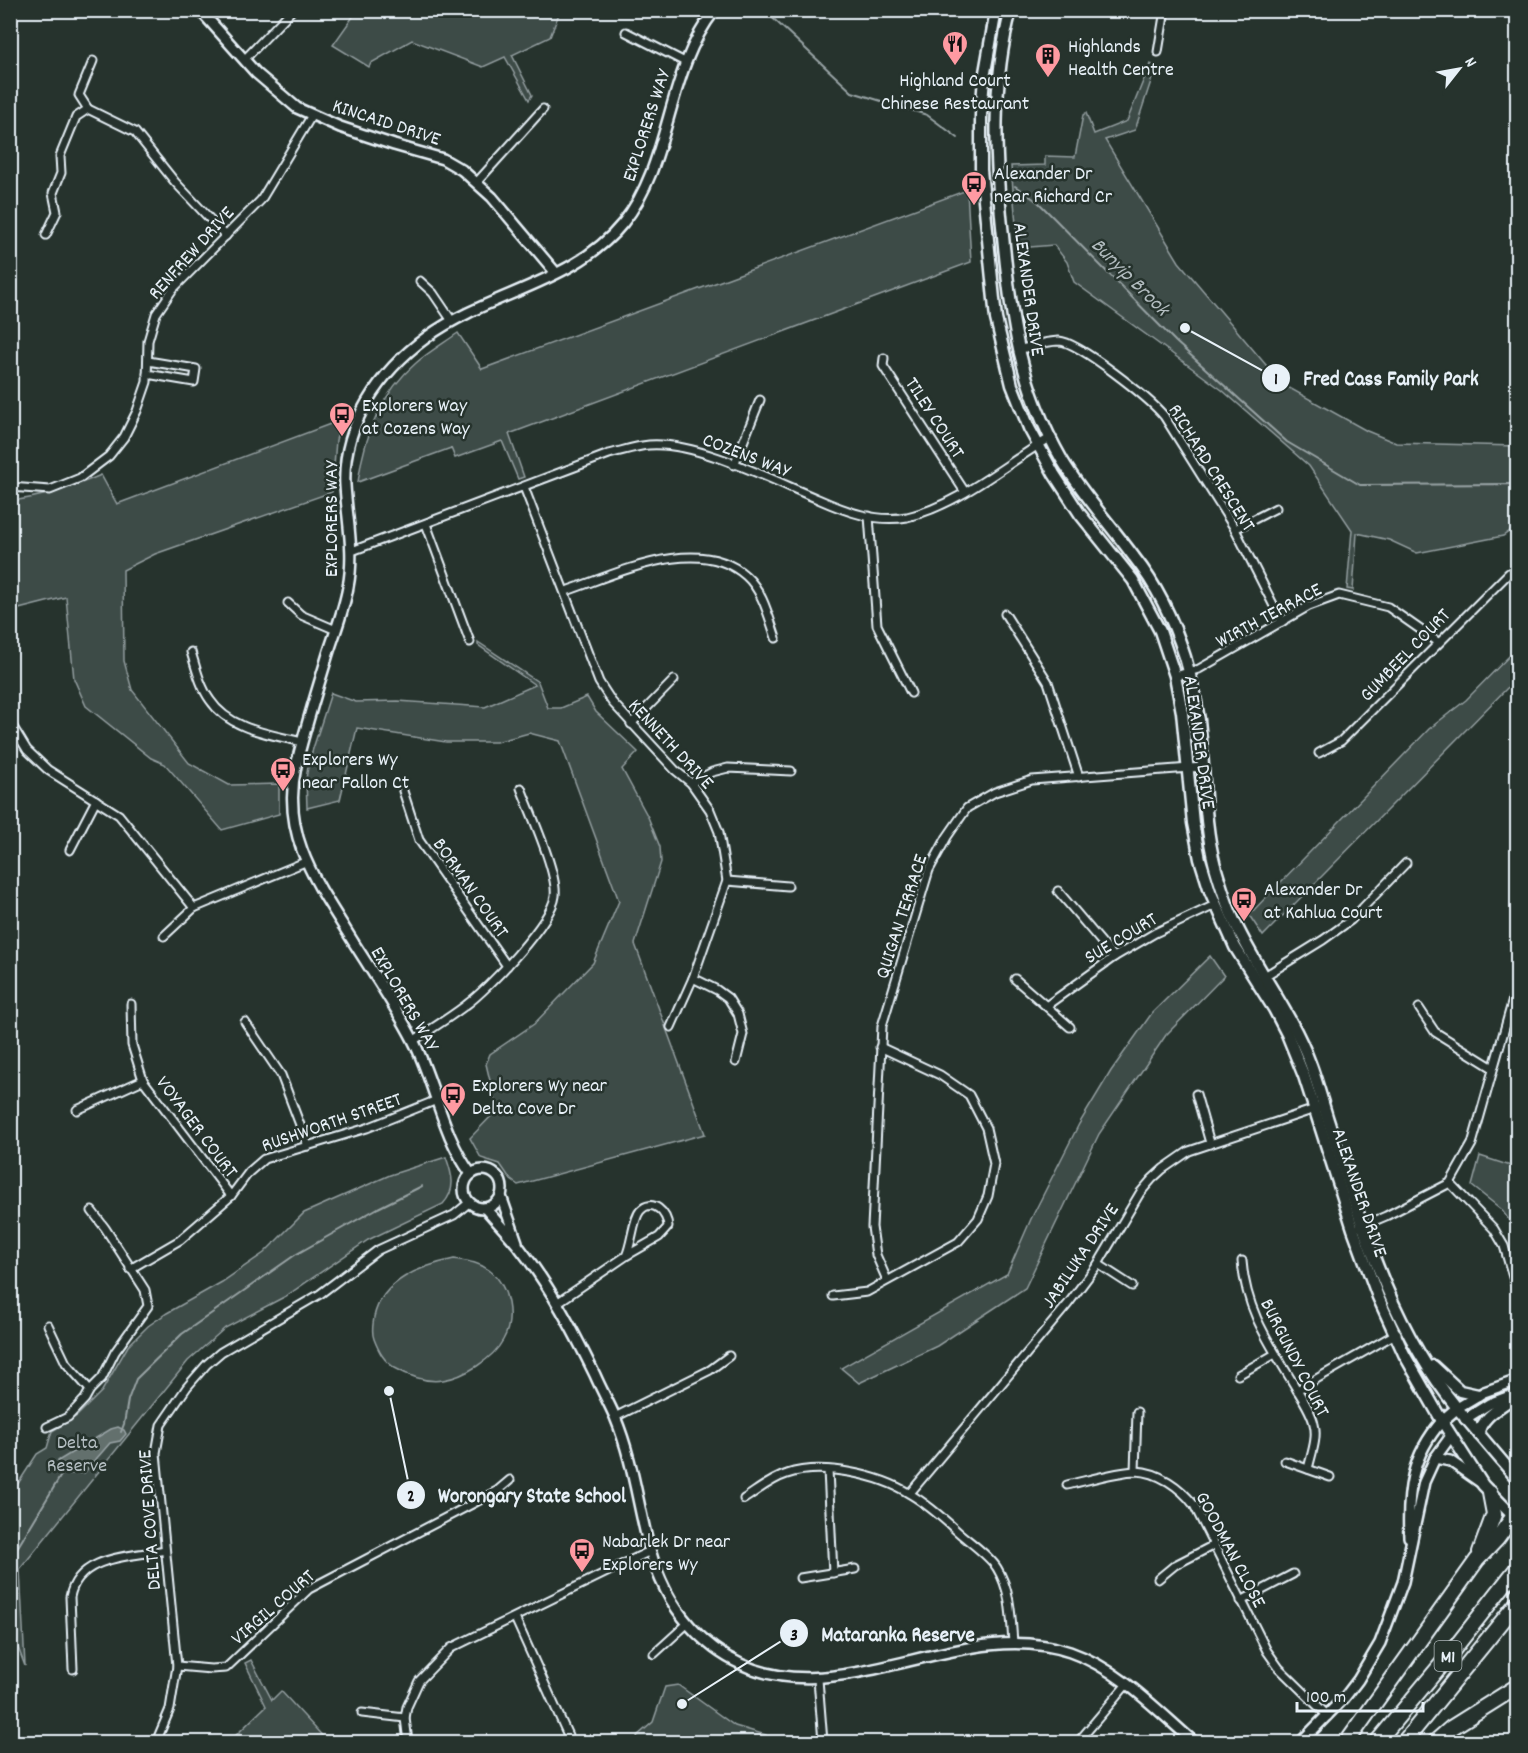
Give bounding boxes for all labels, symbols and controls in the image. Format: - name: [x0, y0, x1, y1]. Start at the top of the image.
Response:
- restaurant icon: Highland Court Chinese Restaurant: [940, 29, 970, 67]
- place label: Highlands Health Centre: [1068, 34, 1174, 85]
- north arrow: [1429, 39, 1489, 99]
- building icon: Highlands Health Centre: [1033, 41, 1063, 79]
- text: N: [1458, 53, 1482, 72]
- street label: EXPLORERS WAY: [617, 66, 679, 186]
- place label: Highland Court Chinese Restaurant: [881, 68, 1029, 119]
- street label: KINCAID DRIVE: [328, 93, 444, 155]
- place label: Alexander Dr near Richard Cr: [994, 161, 1113, 212]
- bus stop icon: Alexander Dr near Richard Cr: [959, 169, 989, 207]
- street label: RENFREW DRIVE: [143, 201, 242, 307]
- street label: ALEXANDER DRIVE: [1004, 221, 1050, 358]
- water label: Bunyip Brook: [1083, 232, 1177, 326]
- callout: Fred Cass Family Park: [1261, 359, 1490, 398]
- text: Fred Cass Family Park: [1303, 366, 1479, 396]
- text: 1: [1274, 368, 1278, 393]
- street label: TILEY COURT: [897, 372, 970, 465]
- place label: Explorers Way at Cozens Way: [362, 393, 471, 444]
- street label: RICHARD CRESCENT: [1160, 399, 1261, 538]
- bus stop icon: Explorers Way at Cozens Way: [327, 400, 357, 438]
- street label: COZENS WAY: [698, 427, 795, 487]
- street label: EXPLORERS WAY: [319, 460, 347, 577]
- street label: WIRTH TERRACE: [1211, 577, 1327, 656]
- street label: GUMBEEL COURT: [1354, 603, 1458, 709]
- street label: ALEXANDER DRIVE: [1175, 674, 1221, 811]
- street label: KENNETH DRIVE: [620, 693, 719, 797]
- place label: Explorers Wy near Fallon Ct: [302, 747, 409, 798]
- bus stop icon: Explorers Wy near Fallon Ct: [268, 755, 298, 793]
- street label: BORMAN COURT: [425, 833, 514, 944]
- street label: QUIGAN TERRACE: [870, 851, 936, 983]
- place label: Alexander Dr at Kahlua Court: [1264, 877, 1383, 928]
- bus stop icon: Alexander Dr at Kahlua Court: [1229, 885, 1259, 923]
- street label: SUE COURT: [1080, 907, 1163, 972]
- street label: EXPLORERS WAY: [362, 942, 445, 1058]
- street label: VOYAGER COURT: [148, 1071, 243, 1185]
- place label: Explorers Wy near Delta Cove Dr: [472, 1073, 608, 1124]
- bus stop icon: Explorers Wy near Delta Cove Dr: [438, 1080, 468, 1118]
- street label: RUSHWORTH STREET: [258, 1087, 406, 1161]
- street label: ALEXANDER DRIVE: [1323, 1125, 1393, 1261]
- street label: JABILUKA DRIVE: [1036, 1199, 1127, 1315]
- street label: BURGUNDY COURT: [1251, 1294, 1335, 1422]
- park label: Delta Reserve: [47, 1430, 107, 1481]
- street label: DELTA COVE DRIVE: [132, 1449, 170, 1591]
- callout: Worongary State School: [396, 1475, 638, 1514]
- text: Worongary State School: [438, 1483, 627, 1513]
- text: 2: [407, 1485, 415, 1510]
- street label: GOODMAN CLOSE: [1187, 1487, 1272, 1613]
- place label: Nabarlek Dr near Explorers Wy: [602, 1529, 731, 1580]
- bus stop icon: Nabarlek Dr near Explorers Wy: [567, 1536, 597, 1574]
- street label: VIRGIL COURT: [226, 1564, 322, 1653]
- callout: Mataranka Reserve: [779, 1614, 987, 1653]
- text: Mataranka Reserve: [821, 1622, 975, 1652]
- text: 3: [790, 1624, 798, 1649]
- road number: M1: [1434, 1641, 1462, 1671]
- scale bar: [1297, 1675, 1423, 1713]
- text: 100 m: [1306, 1686, 1346, 1711]

